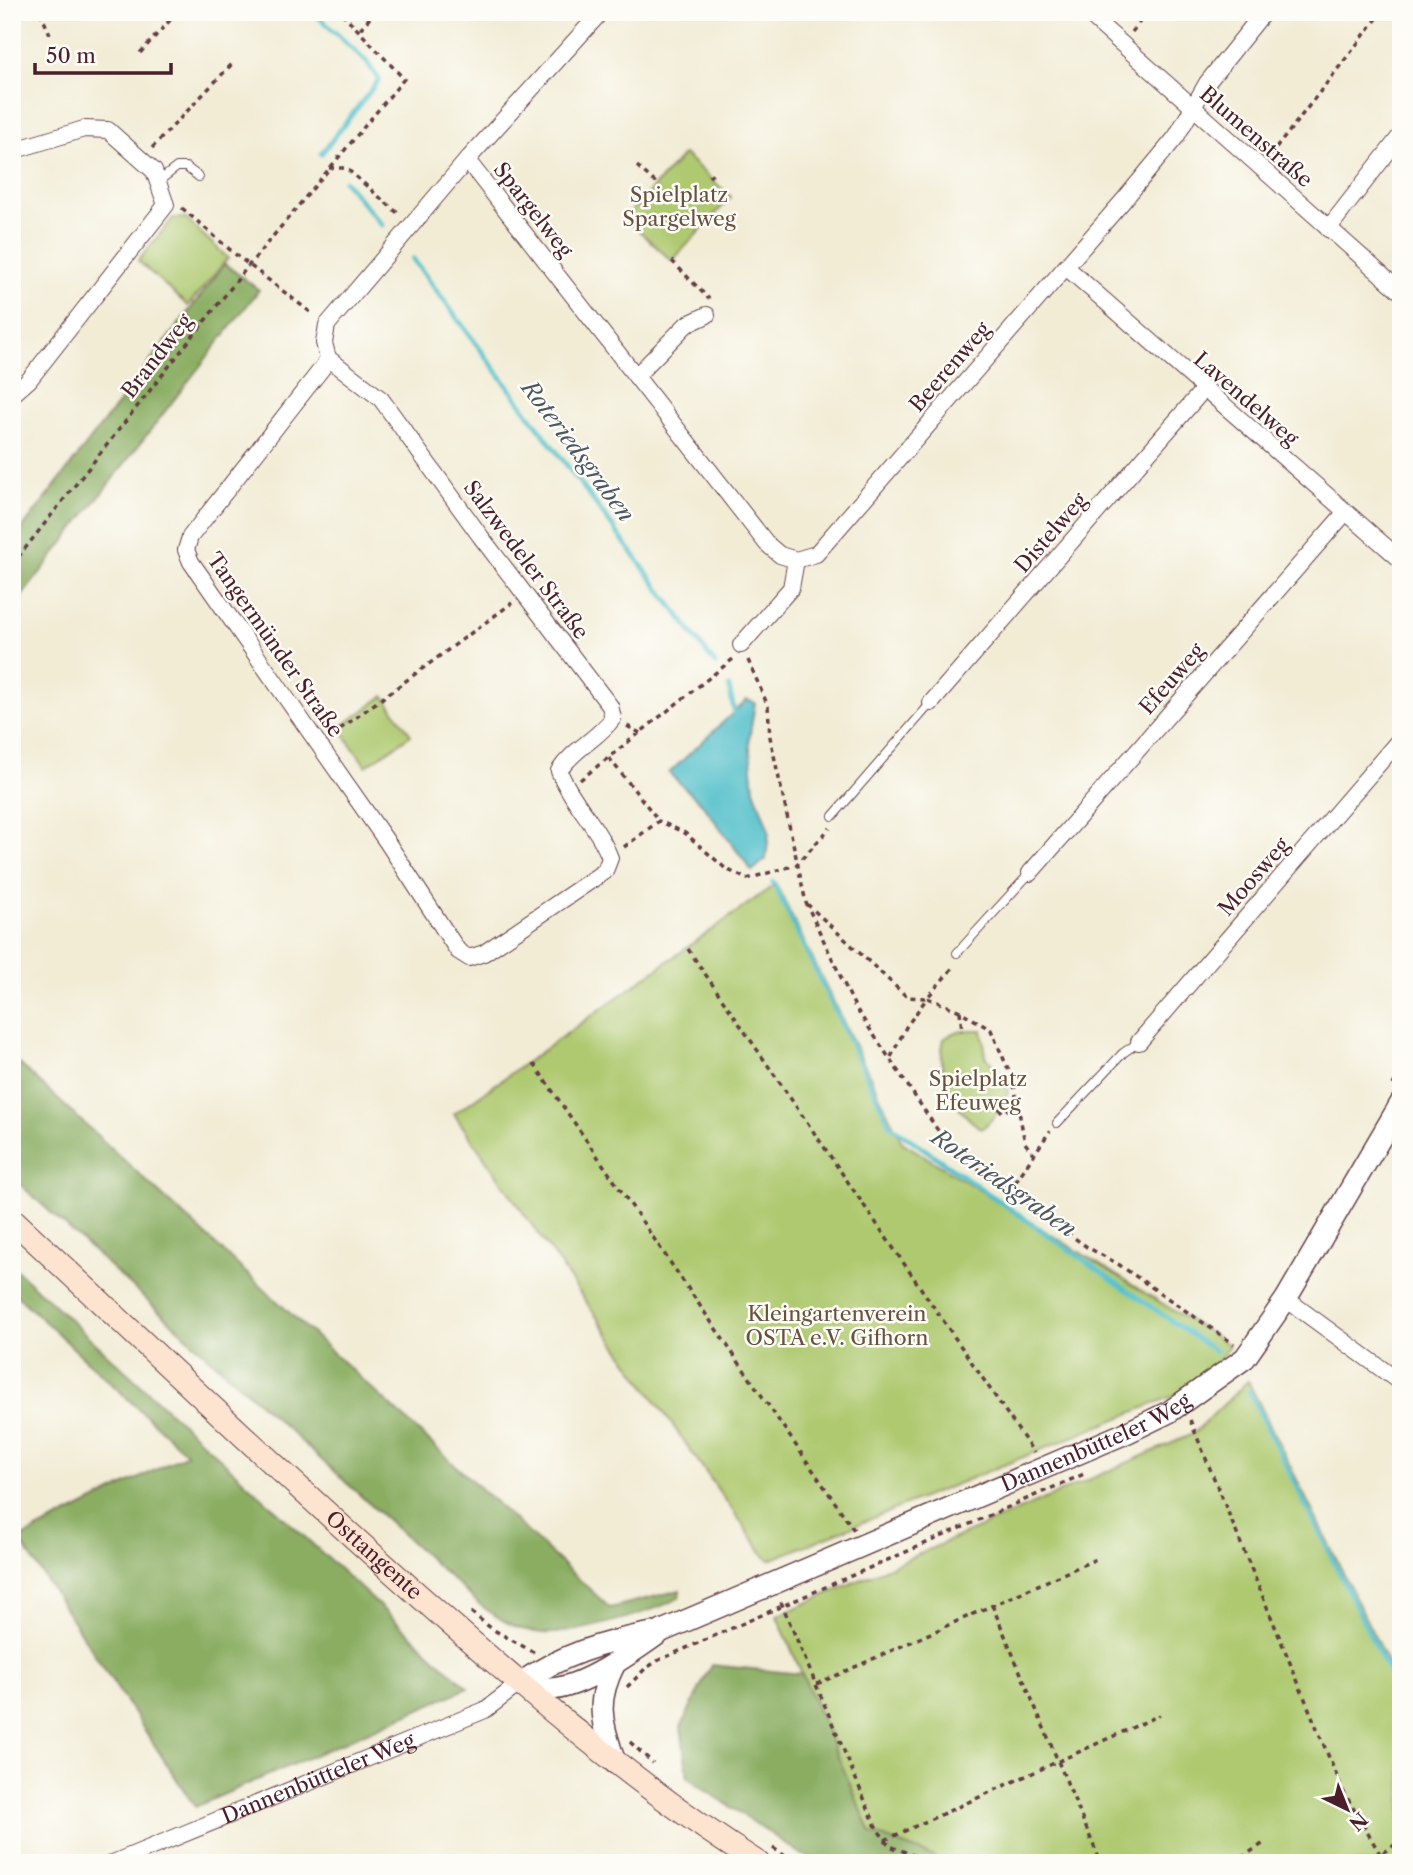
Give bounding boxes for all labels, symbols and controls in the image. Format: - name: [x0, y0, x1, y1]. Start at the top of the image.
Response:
- scale bar: [35, 32, 172, 76]
- text: 50 m: [46, 43, 96, 68]
- street label: Blumenstraße: [1195, 81, 1318, 192]
- street label: Spargelweg: [489, 157, 579, 263]
- park label: Spielplatz Spargelweg: [622, 182, 737, 231]
- street label: Brandweg: [116, 308, 198, 403]
- street label: Beerenweg: [904, 316, 996, 417]
- street label: Lavendelweg: [1189, 346, 1304, 451]
- water label: Roteriedsgraben: [514, 373, 640, 527]
- street label: Salzwedeler Straße: [459, 476, 594, 644]
- street label: Distelweg: [1009, 487, 1093, 578]
- street label: Tangermünder Straße: [202, 548, 349, 742]
- street label: Efeuweg: [1134, 637, 1210, 719]
- street label: Moosweg: [1213, 832, 1295, 921]
- park label: Spielplatz Efeuweg: [929, 1066, 1027, 1115]
- water label: Roteriedsgraben: [925, 1122, 1082, 1243]
- park label: Kleingartenverein OSTA e.V. Gifhorn: [745, 1301, 929, 1350]
- street label: Dannenbütteler Weg: [997, 1387, 1196, 1497]
- street label: Osttangente: [321, 1505, 427, 1605]
- street label: Dannenbütteler Weg: [218, 1727, 419, 1829]
- north arrow: [1312, 1773, 1382, 1843]
- text: N: [1344, 1807, 1372, 1835]

